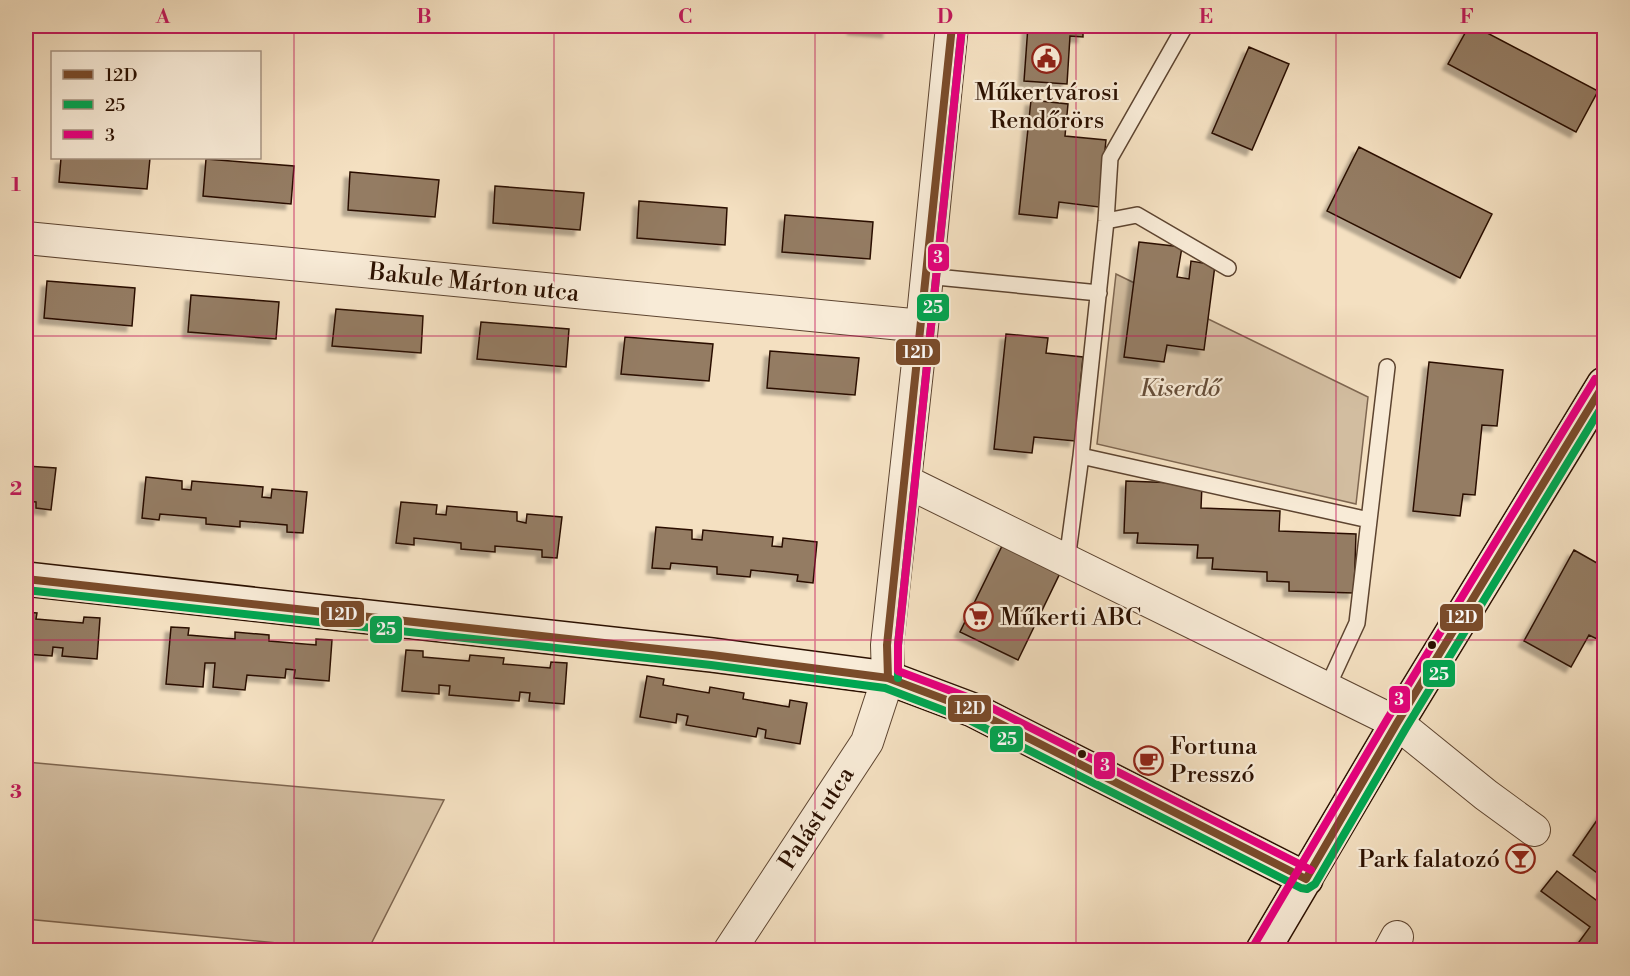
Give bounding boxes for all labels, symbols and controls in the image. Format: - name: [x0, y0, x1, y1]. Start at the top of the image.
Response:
- text: A: [155, 5, 171, 30]
- text: B: [416, 5, 432, 30]
- text: C: [678, 5, 692, 30]
- text: D: [937, 5, 953, 30]
- text: E: [1199, 5, 1213, 30]
- text: F: [1460, 5, 1474, 30]
- public building icon: Műkertvárosi Rendőrörs: [1031, 43, 1063, 75]
- legend: [51, 51, 261, 159]
- text: 12D: [105, 64, 137, 87]
- place label: Műkertvárosi Rendőrörs: [975, 78, 1120, 136]
- text: 25: [105, 94, 125, 117]
- text: 3: [105, 124, 115, 147]
- text: 1: [11, 173, 21, 198]
- line badge: 3: [927, 243, 950, 272]
- text: 3: [933, 248, 943, 268]
- street label: Bakule Márton utca: [366, 257, 582, 309]
- line badge: 25: [916, 293, 950, 322]
- text: 25: [923, 298, 943, 318]
- line badge: 12D: [895, 338, 941, 366]
- text: 12D: [903, 343, 934, 363]
- park label: Kiserdő: [1140, 374, 1223, 404]
- text: 2: [10, 477, 22, 502]
- line badge: 12D: [320, 600, 365, 628]
- supermarket icon: Műkerti ABC: [963, 601, 995, 633]
- place label: Műkerti ABC: [1000, 603, 1142, 633]
- line badge: 12D: [1439, 603, 1484, 632]
- text: 12D: [327, 605, 358, 625]
- text: 12D: [1447, 608, 1478, 628]
- line badge: 25: [369, 615, 403, 644]
- text: 25: [376, 620, 396, 640]
- unlabelled marker: [1426, 639, 1438, 651]
- line badge: 25: [1422, 659, 1456, 688]
- text: 25: [1429, 665, 1449, 685]
- line badge: 3: [1388, 685, 1411, 714]
- text: 3: [1394, 690, 1404, 710]
- line badge: 12D: [947, 694, 992, 723]
- text: 12D: [955, 699, 986, 719]
- line badge: 25: [989, 725, 1024, 753]
- text: 25: [997, 730, 1017, 750]
- place label: Fortuna Presszó: [1170, 732, 1258, 790]
- cafe icon: Fortuna Presszó: [1133, 744, 1165, 776]
- unlabelled marker: [1076, 748, 1088, 760]
- line badge: 3: [1093, 751, 1116, 780]
- text: 3: [1100, 756, 1110, 776]
- street label: Palást utca: [772, 761, 862, 876]
- text: 3: [10, 780, 22, 805]
- bar icon: Park falatozó: [1505, 843, 1537, 875]
- place label: Park falatozó: [1358, 845, 1500, 875]

